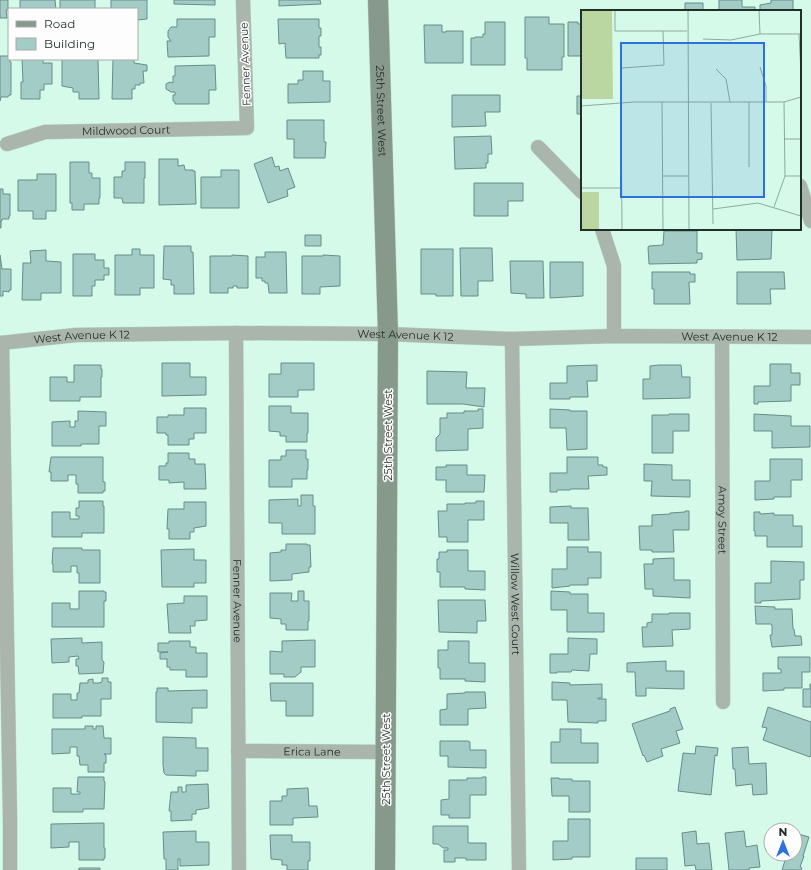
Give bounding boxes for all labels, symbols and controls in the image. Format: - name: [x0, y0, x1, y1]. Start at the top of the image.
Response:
- legend: [8, 8, 138, 60]
- inset map: [581, 10, 801, 230]
- text: Road: [44, 16, 75, 31]
- street label: Fenner Avenue: [237, 22, 253, 106]
- text: Building: [44, 36, 95, 51]
- street label: 25th Street West: [373, 65, 390, 157]
- street label: Mildwood Court: [82, 123, 171, 138]
- street label: West Avenue K 12: [33, 327, 130, 346]
- street label: West Avenue K 12: [357, 327, 454, 344]
- street label: West Avenue K 12: [681, 329, 778, 344]
- street label: 25th Street West: [381, 389, 395, 481]
- street label: Amoy Street: [715, 486, 730, 555]
- street label: Willow West Court: [508, 553, 523, 656]
- street label: Fenner Avenue: [230, 559, 245, 643]
- street label: 25th Street West: [379, 713, 393, 805]
- street label: Erica Lane: [283, 744, 341, 759]
- north arrow: [763, 822, 803, 862]
- text: N: [779, 825, 787, 839]

